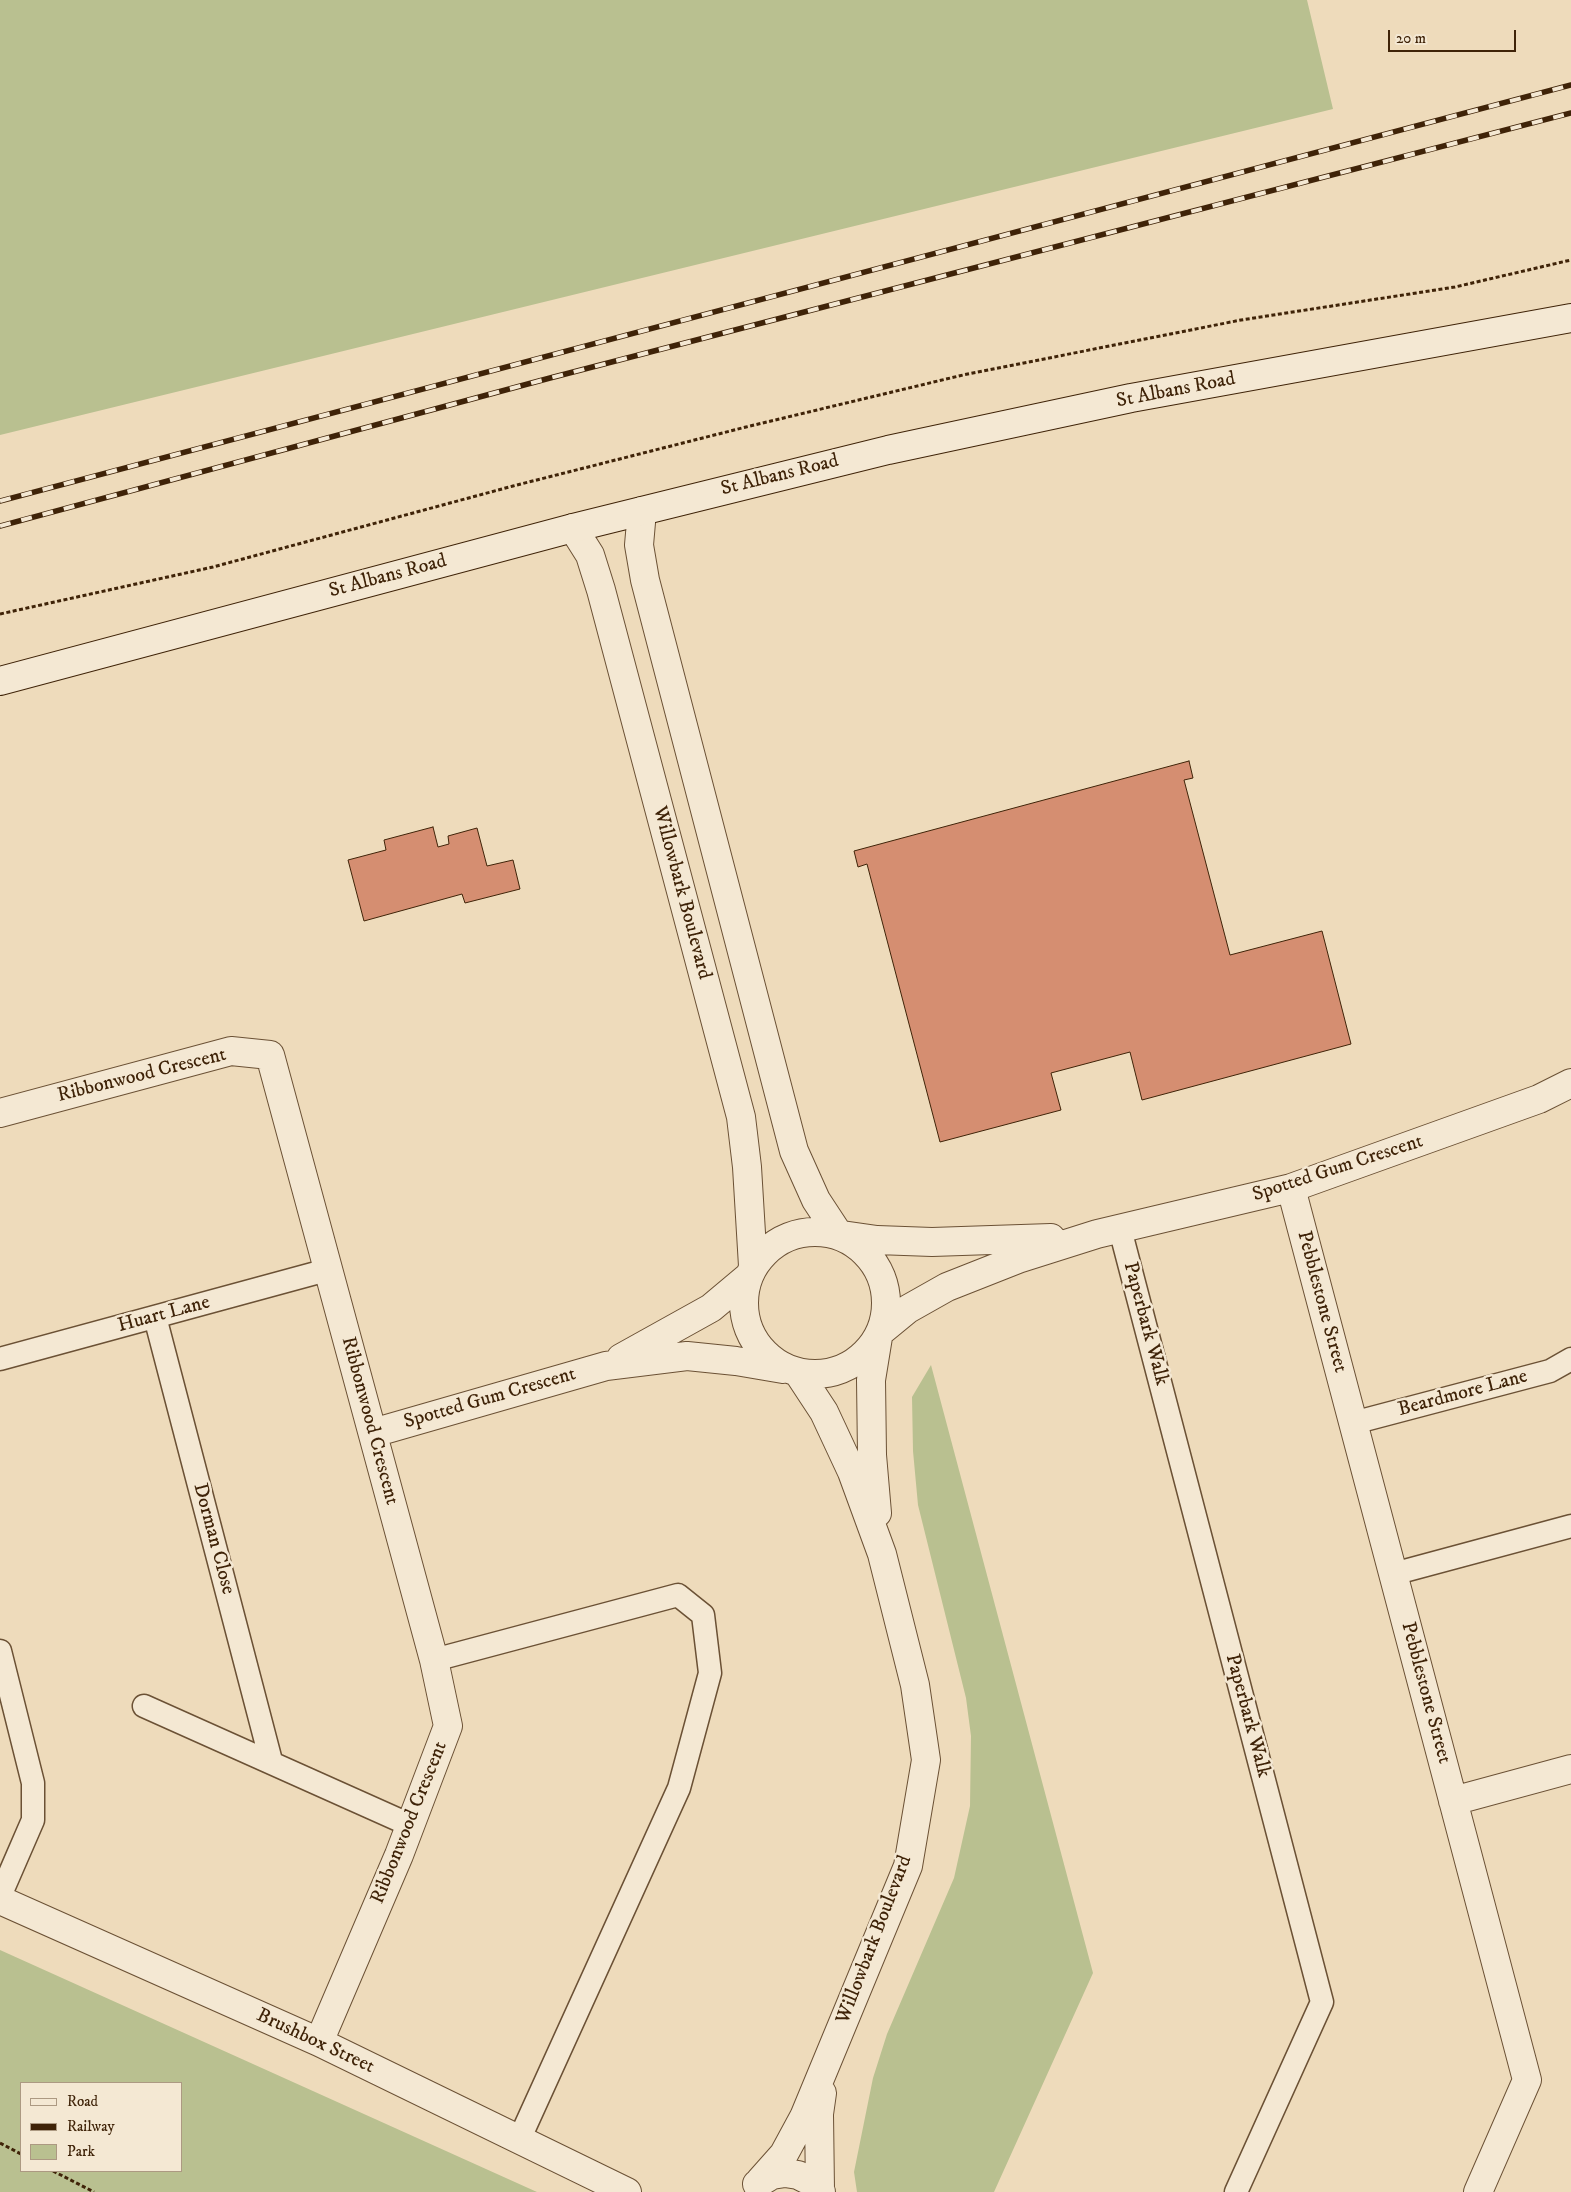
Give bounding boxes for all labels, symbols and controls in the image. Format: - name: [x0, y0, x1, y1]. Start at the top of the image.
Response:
- scale bar: [1391, 20, 1518, 52]
- text: 20 m: [1396, 29, 1426, 48]
- street label: St Albans Road: [1115, 368, 1237, 414]
- street label: St Albans Road: [719, 450, 841, 502]
- street label: St Albans Road: [327, 550, 449, 604]
- street label: Willowbark Boulevard: [646, 804, 716, 982]
- street label: Ribbonwood Crescent: [55, 1043, 229, 1109]
- street label: Spotted Gum Crescent: [1250, 1130, 1426, 1208]
- street label: Pebblestone Street: [1291, 1229, 1351, 1375]
- street label: Paperbark Walk: [1117, 1260, 1173, 1388]
- street label: Huart Lane: [115, 1291, 213, 1339]
- street label: Ribbonwood Crescent: [335, 1334, 403, 1508]
- street label: Spotted Gum Crescent: [401, 1363, 579, 1435]
- street label: Beardmore Lane: [1396, 1365, 1530, 1423]
- street label: Dorman Close: [187, 1481, 239, 1597]
- street label: Pebblestone Street: [1395, 1620, 1455, 1766]
- street label: Paperbark Walk: [1219, 1652, 1275, 1780]
- street label: Ribbonwood Crescent: [366, 1738, 454, 1908]
- street label: Willowbark Boulevard: [832, 1853, 918, 2027]
- street label: Brushbox Street: [252, 2004, 378, 2080]
- legend: [20, 2082, 182, 2172]
- text: Road: [67, 2092, 98, 2111]
- text: Railway: [67, 2117, 115, 2136]
- text: Park: [67, 2142, 95, 2161]

